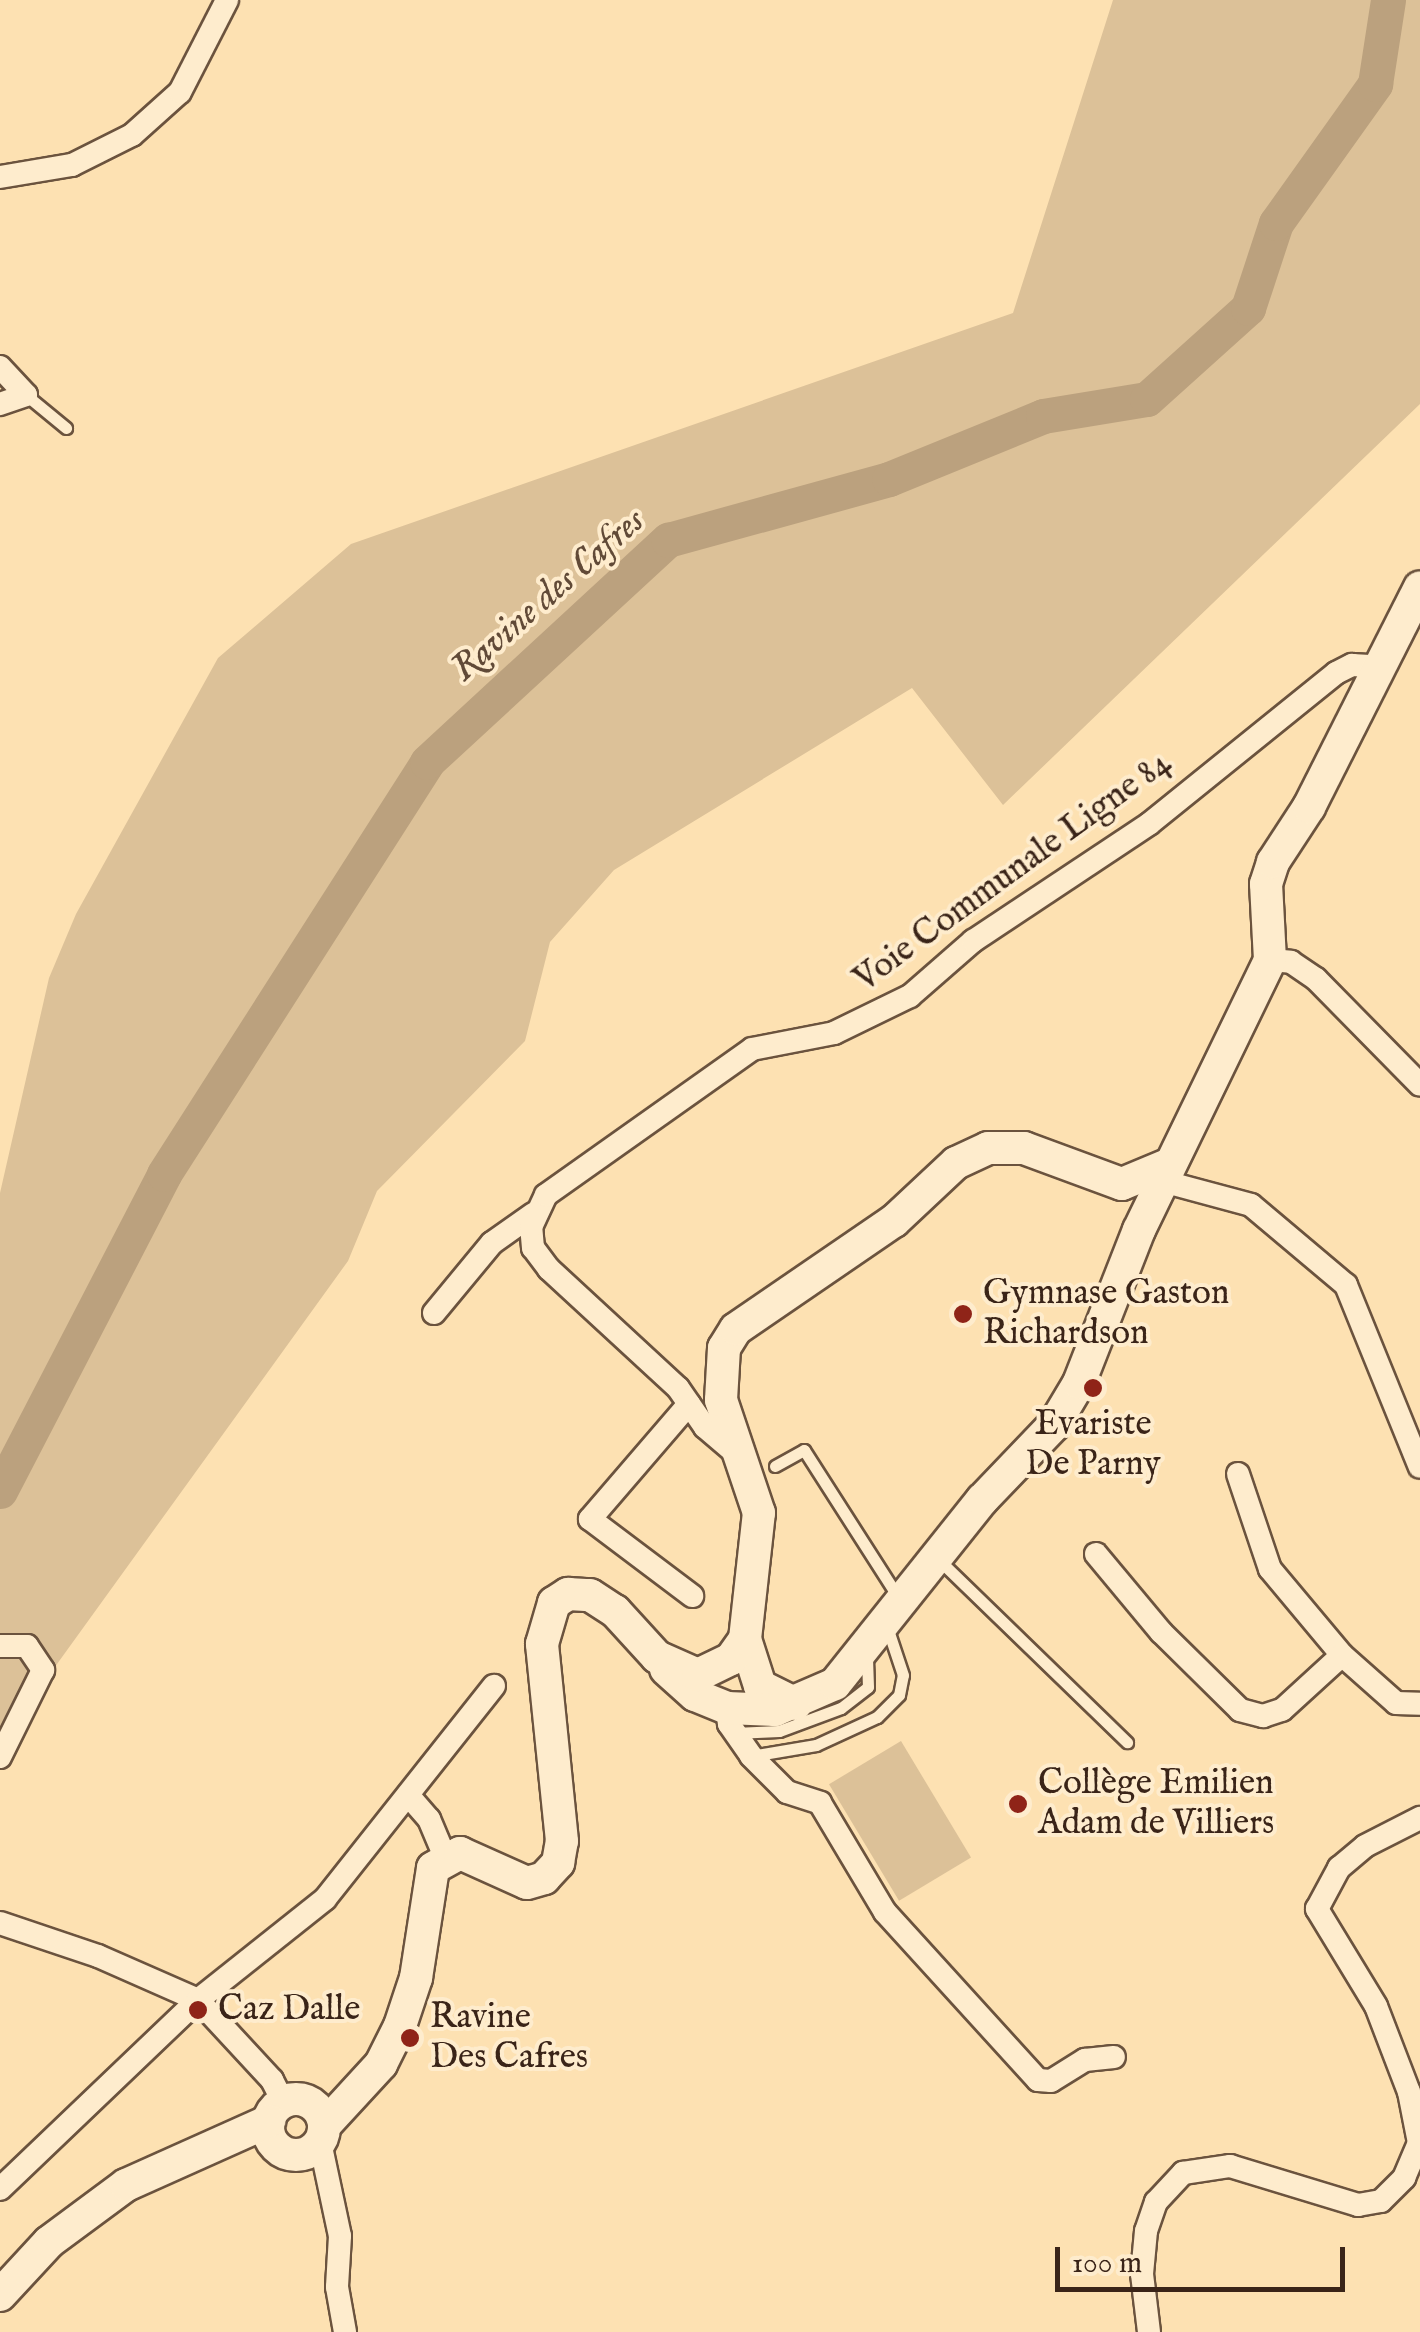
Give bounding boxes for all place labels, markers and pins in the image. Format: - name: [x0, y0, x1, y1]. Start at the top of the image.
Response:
- place label: Gymnase Gaston Richardson: [983, 1273, 1229, 1355]
- marker: Gymnase Gaston Richardson: [952, 1303, 974, 1325]
- marker: Evariste De Parny: [1082, 1377, 1104, 1399]
- place label: Evariste De Parny: [1025, 1404, 1161, 1486]
- place label: Collège Emilien Adam de Villiers: [1038, 1763, 1274, 1845]
- marker: Collège Emilien Adam de Villiers: [1007, 1793, 1029, 1815]
- place label: Caz Dalle: [218, 1989, 360, 2031]
- place label: Ravine Des Cafres: [430, 1997, 588, 2079]
- marker: Caz Dalle: [187, 1999, 209, 2021]
- marker: Ravine Des Cafres: [399, 2027, 421, 2049]

